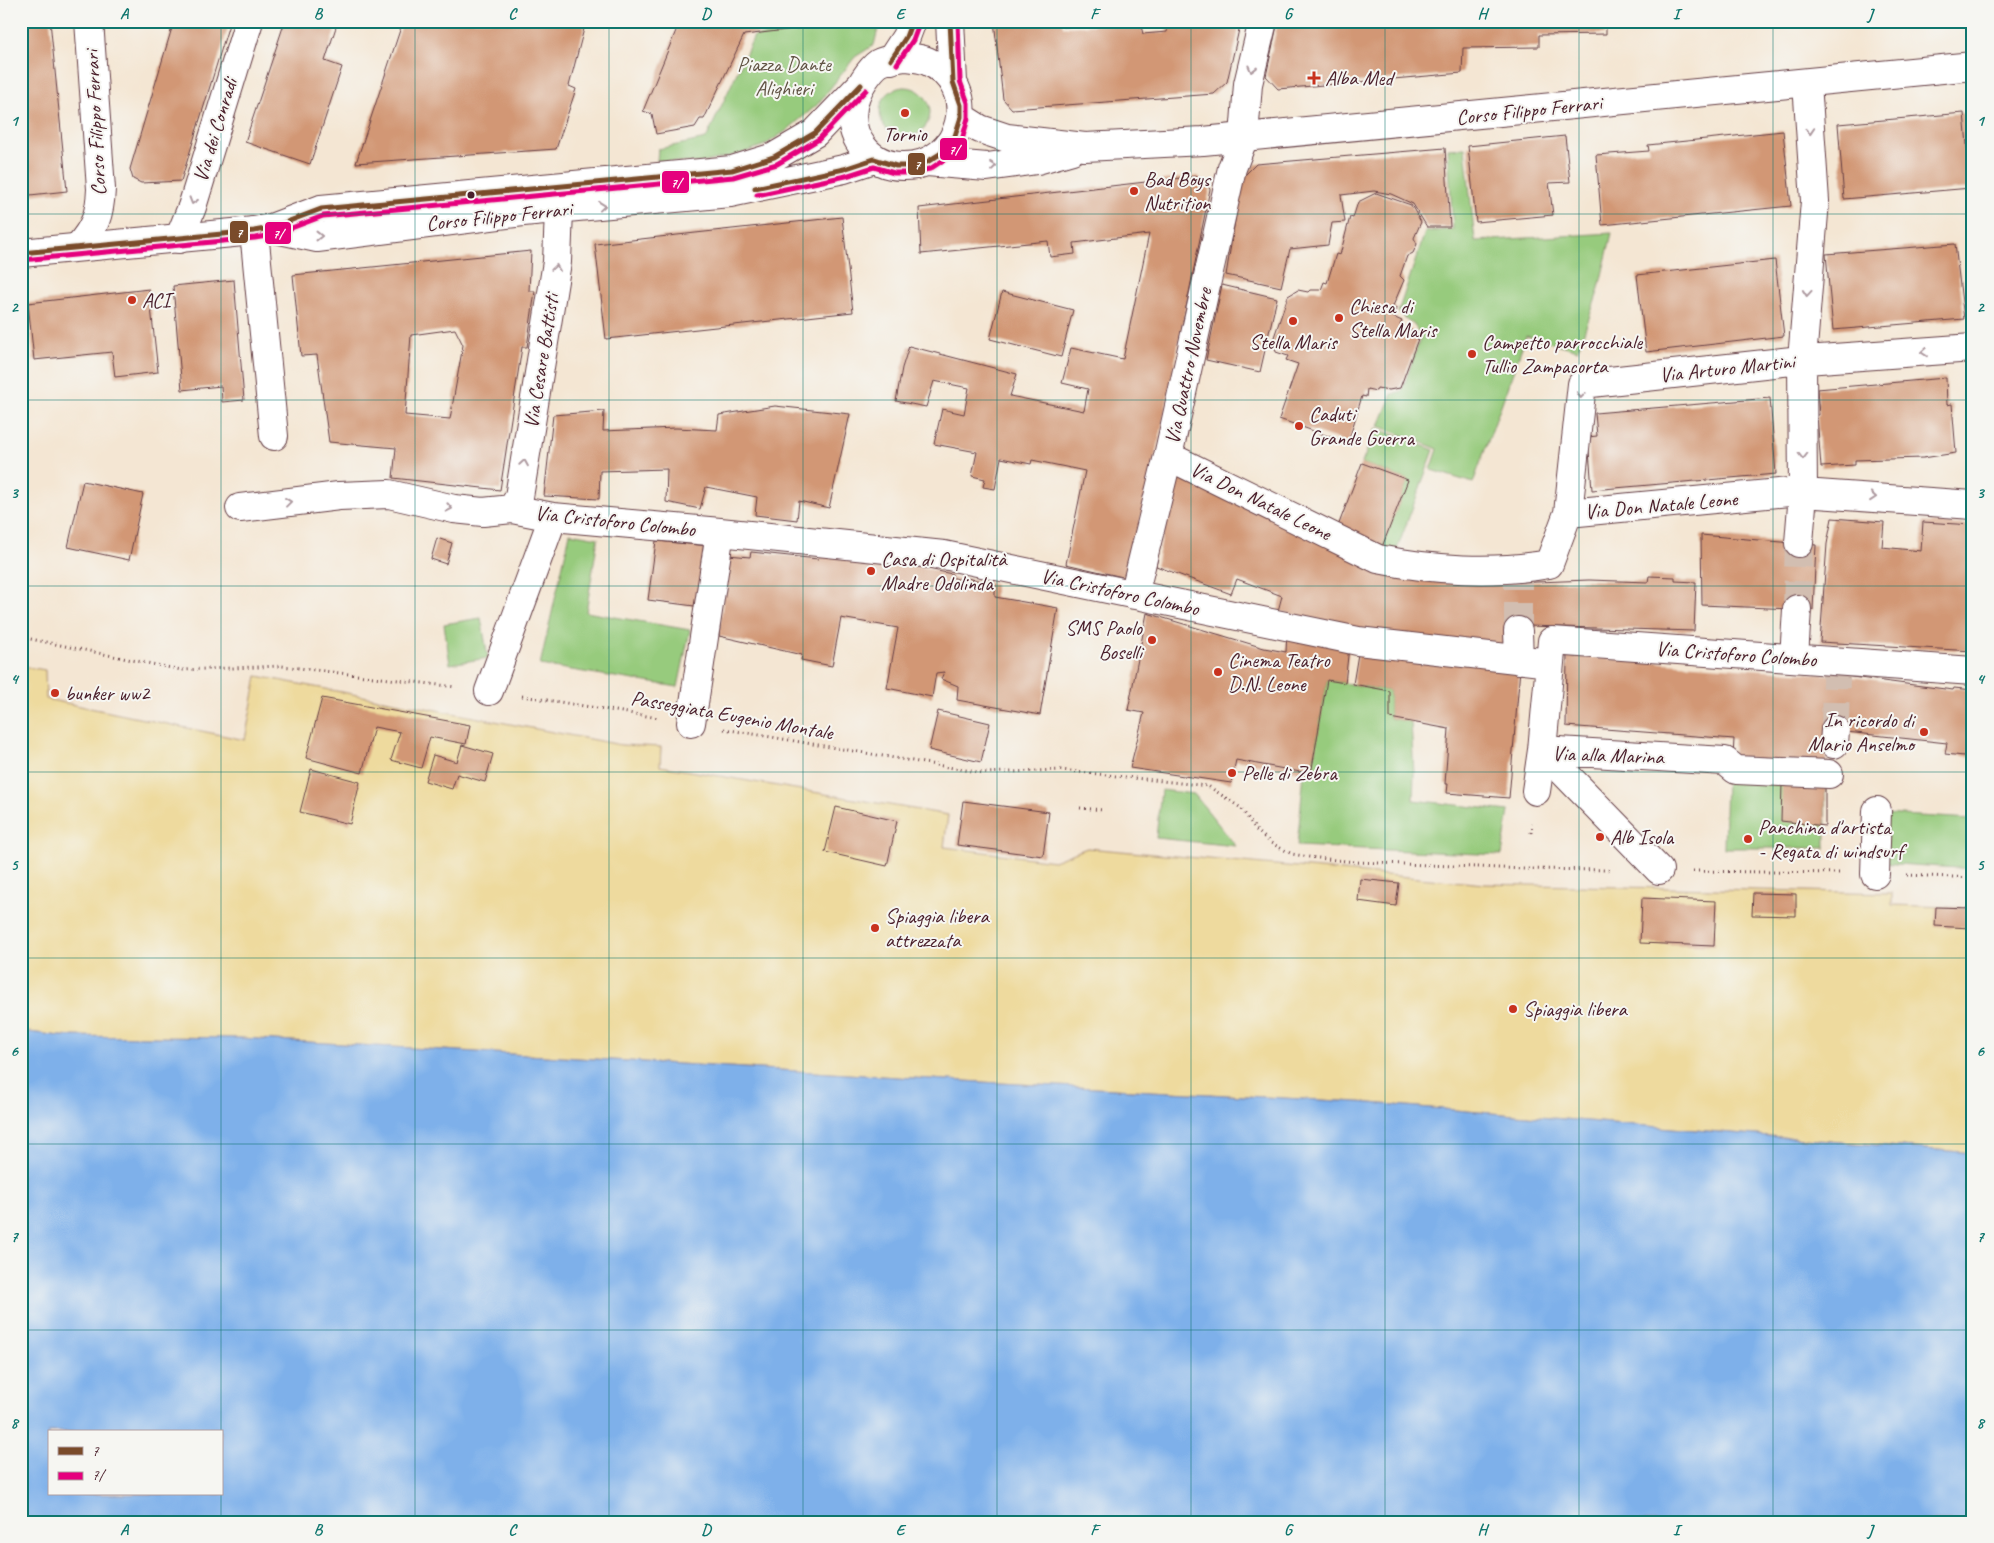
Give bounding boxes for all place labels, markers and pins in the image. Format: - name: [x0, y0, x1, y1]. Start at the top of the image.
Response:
- place label: Alba Med: [1325, 65, 1395, 91]
- marker: Alba Med: [1307, 71, 1321, 85]
- marker: Tornio: [899, 107, 911, 119]
- place label: Tornio: [883, 121, 928, 147]
- place label: Bad Boys Nutrition: [1144, 166, 1212, 216]
- marker: Bad Boys Nutrition: [1128, 185, 1140, 197]
- unlabelled marker: [466, 190, 476, 200]
- place label: ACI: [142, 287, 175, 313]
- place label: Chiesa di Stella Maris: [1349, 293, 1438, 343]
- marker: ACI: [126, 294, 138, 306]
- marker: Chiesa di Stella Maris: [1333, 312, 1345, 324]
- marker: Stella Maris: [1287, 315, 1299, 327]
- place label: Stella Maris: [1249, 329, 1339, 355]
- place label: Campetto parrocchiale Tullio Zampacorta: [1482, 329, 1643, 379]
- marker: Campetto parrocchiale Tullio Zampacorta: [1466, 348, 1478, 360]
- place label: Caduti Grande Guerra: [1309, 401, 1415, 451]
- marker: Caduti Grande Guerra: [1293, 420, 1305, 432]
- place label: Casa di Ospitalità Madre Odolinda: [881, 546, 1008, 596]
- marker: Casa di Ospitalità Madre Odolinda: [865, 565, 877, 577]
- place label: SMS Paolo Boselli: [1065, 615, 1145, 665]
- marker: SMS Paolo Boselli: [1146, 634, 1158, 646]
- place label: Cinema Teatro D.N. Leone: [1228, 647, 1331, 697]
- marker: Cinema Teatro D.N. Leone: [1212, 666, 1224, 678]
- place label: bunker ww2: [65, 680, 151, 706]
- marker: bunker ww2: [49, 687, 61, 699]
- place label: In ricordo di Mario Anselmo: [1808, 707, 1917, 757]
- marker: In ricordo di Mario Anselmo: [1918, 726, 1930, 738]
- place label: Pelle di Zebra: [1242, 760, 1338, 786]
- marker: Pelle di Zebra: [1226, 767, 1238, 779]
- place label: Panchina d'artista - Regata di windsurf: [1758, 814, 1908, 864]
- place label: Alb Isola: [1610, 824, 1675, 850]
- marker: Alb Isola: [1594, 831, 1606, 843]
- marker: Panchina d'artista - Regata di windsurf: [1742, 833, 1754, 845]
- place label: Spiaggia libera attrezzata: [885, 903, 991, 953]
- marker: Spiaggia libera attrezzata: [869, 922, 881, 934]
- place label: Spiaggia libera: [1523, 996, 1629, 1022]
- marker: Spiaggia libera: [1507, 1003, 1519, 1015]

